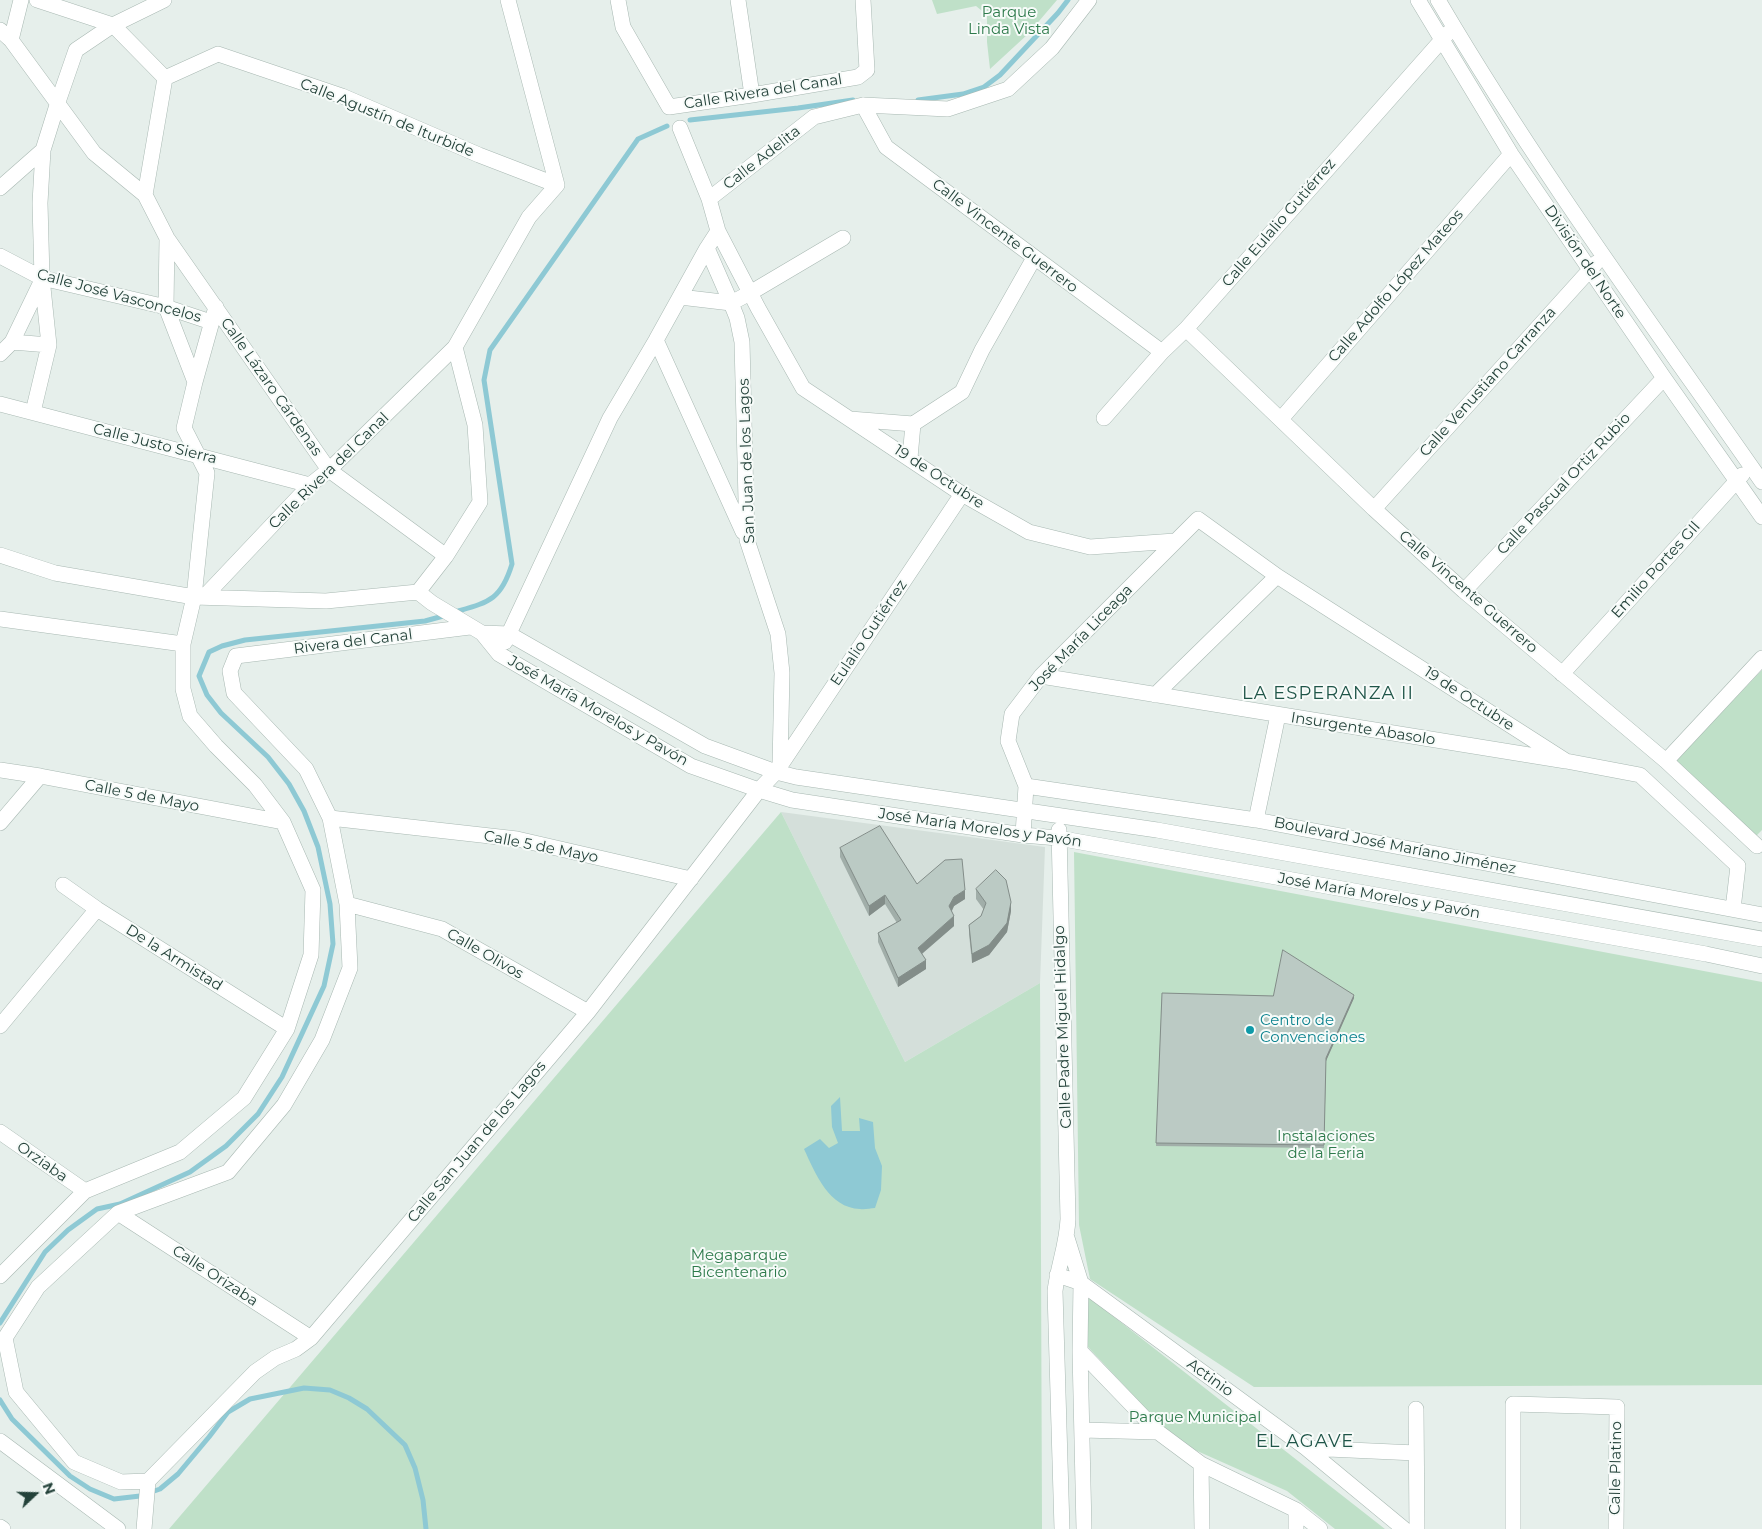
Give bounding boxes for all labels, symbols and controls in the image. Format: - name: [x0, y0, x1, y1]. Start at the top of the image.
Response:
- park label: Parque Linda Vista: [968, 4, 1050, 39]
- street label: Calle Rivera del Canal: [683, 71, 843, 113]
- street label: Calle Agustín de Iturbide: [297, 75, 477, 161]
- street label: Calle Adelita: [720, 122, 804, 194]
- street label: Calle Eulalio Gutiérrez: [1218, 155, 1340, 291]
- street label: Calle Vincente Guerrero: [929, 175, 1081, 297]
- street label: División del Norte: [1540, 202, 1630, 322]
- street label: Calle Adolfo López Mateos: [1325, 206, 1467, 366]
- street label: Calle José Vasconcelos: [35, 265, 203, 327]
- street label: Calle Venustiano Carranza: [1416, 303, 1560, 461]
- street label: Calle Lázaro Cárdenas: [216, 314, 326, 460]
- street label: San Juan de los Lagos: [735, 378, 759, 544]
- street label: Calle Rivera del Canal: [265, 409, 393, 533]
- street label: Calle Pascual Ortiz Rubio: [1493, 409, 1635, 559]
- street label: Calle Justo Sierra: [91, 420, 219, 468]
- street label: 19 de Octubre: [890, 441, 988, 513]
- street label: Emilio Portes GIl: [1608, 518, 1704, 622]
- street label: Calle Vincente Guerrero: [1395, 527, 1541, 657]
- street label: Eulalio Gutiérrez: [827, 577, 911, 689]
- street label: José María Liceaga: [1026, 581, 1136, 695]
- street label: Rivera del Canal: [293, 626, 413, 658]
- street label: José María Morelos y Pavón: [505, 652, 691, 770]
- street label: 19 de Octubre: [1420, 663, 1518, 735]
- district label: LA ESPERANZA II: [1240, 683, 1416, 705]
- street label: Insurgente Abasolo: [1289, 709, 1437, 749]
- street label: Calle 5 de Mayo: [83, 776, 201, 816]
- street label: José María Morelos y Pavón: [877, 805, 1083, 851]
- street label: Boulevard José Maríano Jiménez: [1272, 814, 1518, 878]
- street label: Calle 5 de Mayo: [482, 827, 600, 867]
- street label: José María Morelos y Pavón: [1276, 869, 1482, 923]
- street label: De la Armistad: [122, 921, 226, 995]
- street label: Calle Olivos: [443, 925, 527, 983]
- street label: Calle Padre Miguel Hidalgo: [1050, 925, 1076, 1129]
- place label: Centro de Convenciones: [1260, 1012, 1365, 1047]
- marker: Centro de Convenciones: [1244, 1024, 1256, 1036]
- street label: Calle San Juan de los Lagos: [404, 1057, 550, 1227]
- park label: Instalaciones de la Feria: [1277, 1128, 1375, 1163]
- street label: Orziaba: [13, 1138, 71, 1186]
- street label: Calle Orizaba: [169, 1242, 261, 1310]
- park label: Megaparque Bicentenario: [691, 1247, 787, 1282]
- street label: Actinio: [1183, 1355, 1237, 1401]
- park label: Parque Municipal: [1129, 1409, 1261, 1427]
- street label: Calle Platino: [1606, 1421, 1626, 1515]
- district label: EL AGAVE: [1255, 1431, 1355, 1453]
- north arrow: [10, 1469, 60, 1519]
- text: N: [39, 1480, 59, 1497]

